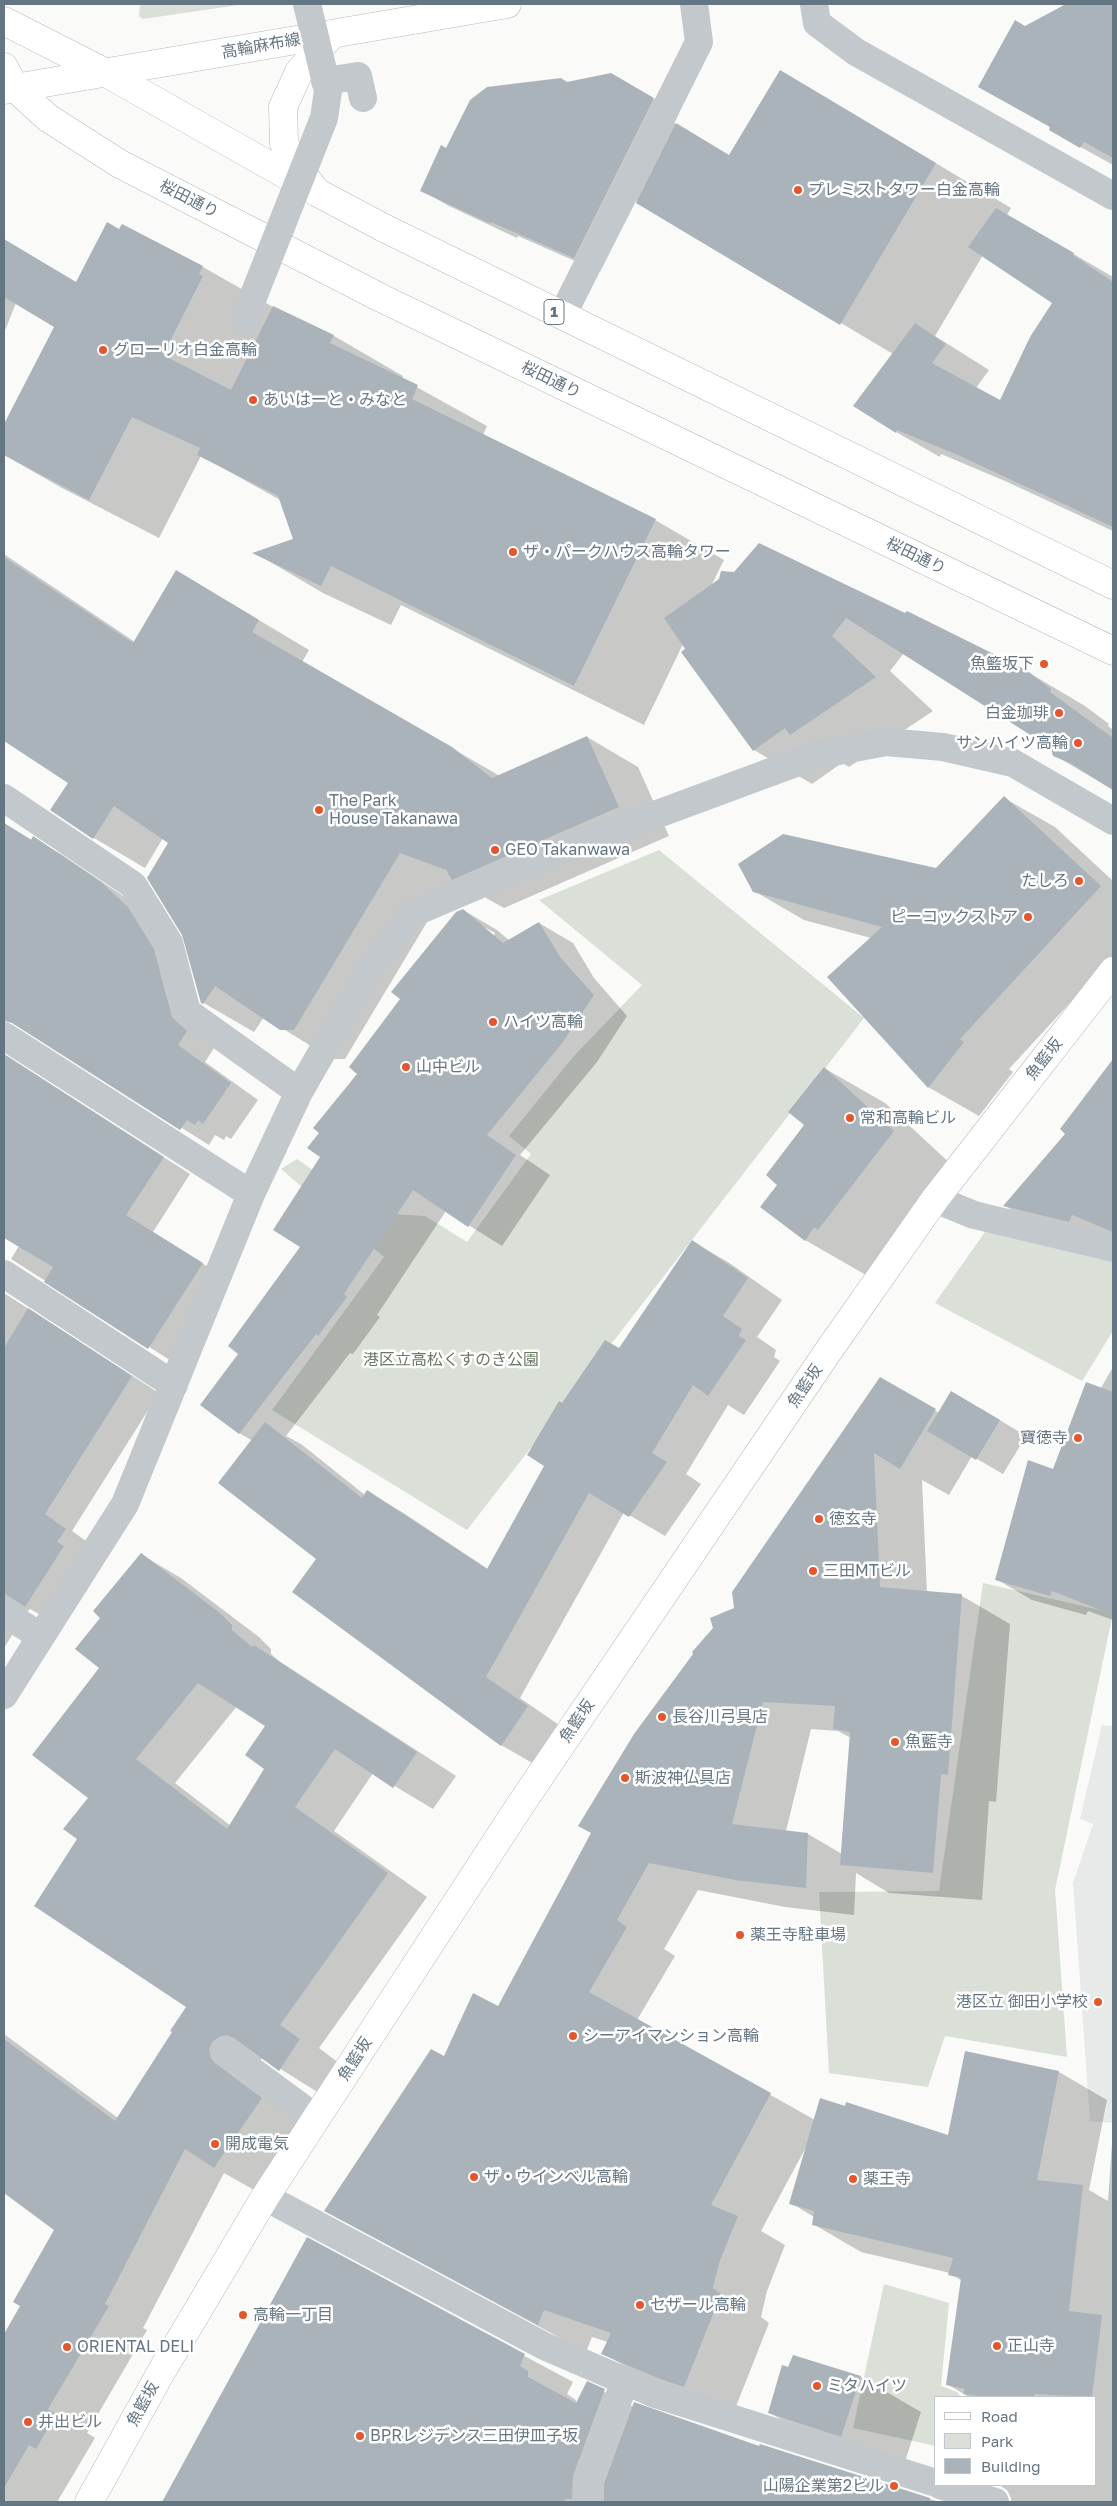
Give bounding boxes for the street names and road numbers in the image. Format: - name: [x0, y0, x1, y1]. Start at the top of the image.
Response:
- street label: 高輪麻布線: [220, 30, 302, 62]
- street label: 桜田通り: [156, 176, 222, 222]
- road number: 1: [544, 300, 564, 324]
- street label: 桜田通り: [518, 357, 584, 403]
- street label: 桜田通り: [883, 533, 949, 579]
- street label: 魚籃坂: [1022, 1034, 1066, 1084]
- street label: 魚籃坂: [784, 1361, 826, 1411]
- street label: 魚籃坂: [556, 1696, 598, 1746]
- street label: 魚籃坂: [334, 2034, 376, 2084]
- street label: 魚籃坂: [123, 2378, 163, 2430]

